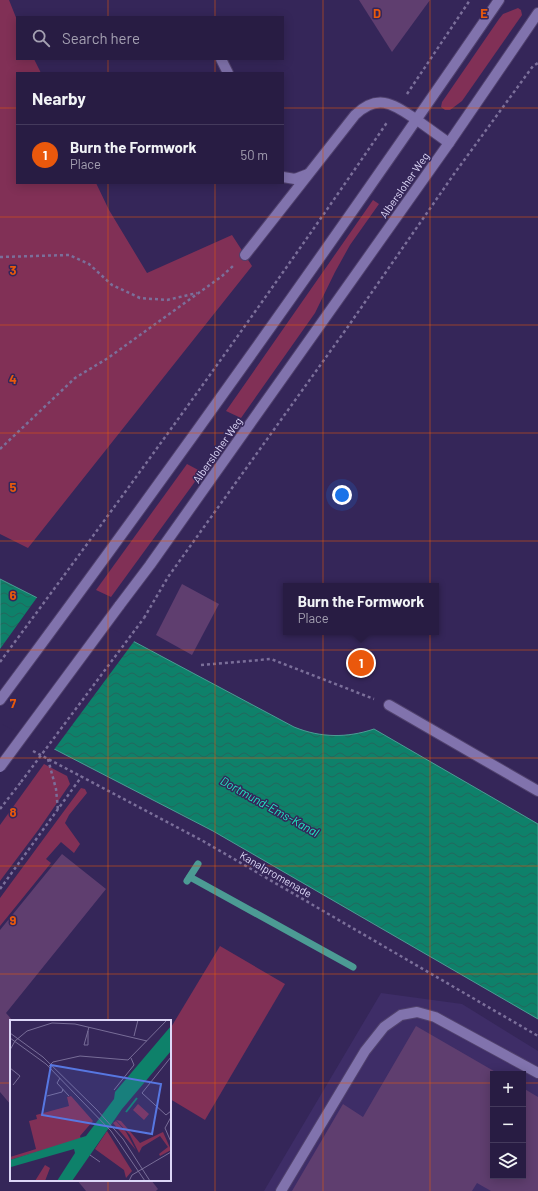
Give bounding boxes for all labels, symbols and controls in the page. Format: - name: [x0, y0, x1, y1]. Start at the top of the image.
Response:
- text: D: [373, 5, 381, 21]
- text: E: [480, 5, 488, 21]
- search box: [16, 16, 284, 60]
- icon: search: [30, 27, 52, 49]
- text: Search here: [62, 29, 140, 47]
- text: Nearby: [32, 88, 86, 108]
- text: Burn the Formwork: [70, 138, 197, 156]
- text: 1: [43, 147, 47, 163]
- text: 50 m: [241, 147, 268, 163]
- street label: Albersloher Weg: [376, 149, 432, 221]
- text: Place: [70, 156, 101, 172]
- text: 3: [9, 262, 17, 278]
- text: 4: [9, 371, 17, 387]
- street label: Albersloher Weg: [189, 414, 245, 486]
- text: 5: [9, 479, 17, 495]
- your location: [332, 485, 352, 505]
- popup: [283, 583, 439, 635]
- text: 6: [10, 587, 17, 603]
- text: Burn the Formwork: [298, 592, 424, 610]
- text: Place: [298, 610, 329, 626]
- pin: 1: [348, 648, 374, 678]
- text: 7: [10, 695, 17, 711]
- water label: Dortmund-Ems-Kanal: [218, 773, 322, 839]
- text: 8: [9, 804, 17, 820]
- street label: Kanalpromenade: [238, 848, 314, 900]
- text: 9: [10, 912, 17, 928]
- inset map: [10, 1020, 171, 1181]
- map controls: [490, 1071, 526, 1179]
- button: +: [490, 1071, 526, 1107]
- button: −: [490, 1107, 526, 1143]
- button: layers: [490, 1143, 526, 1179]

